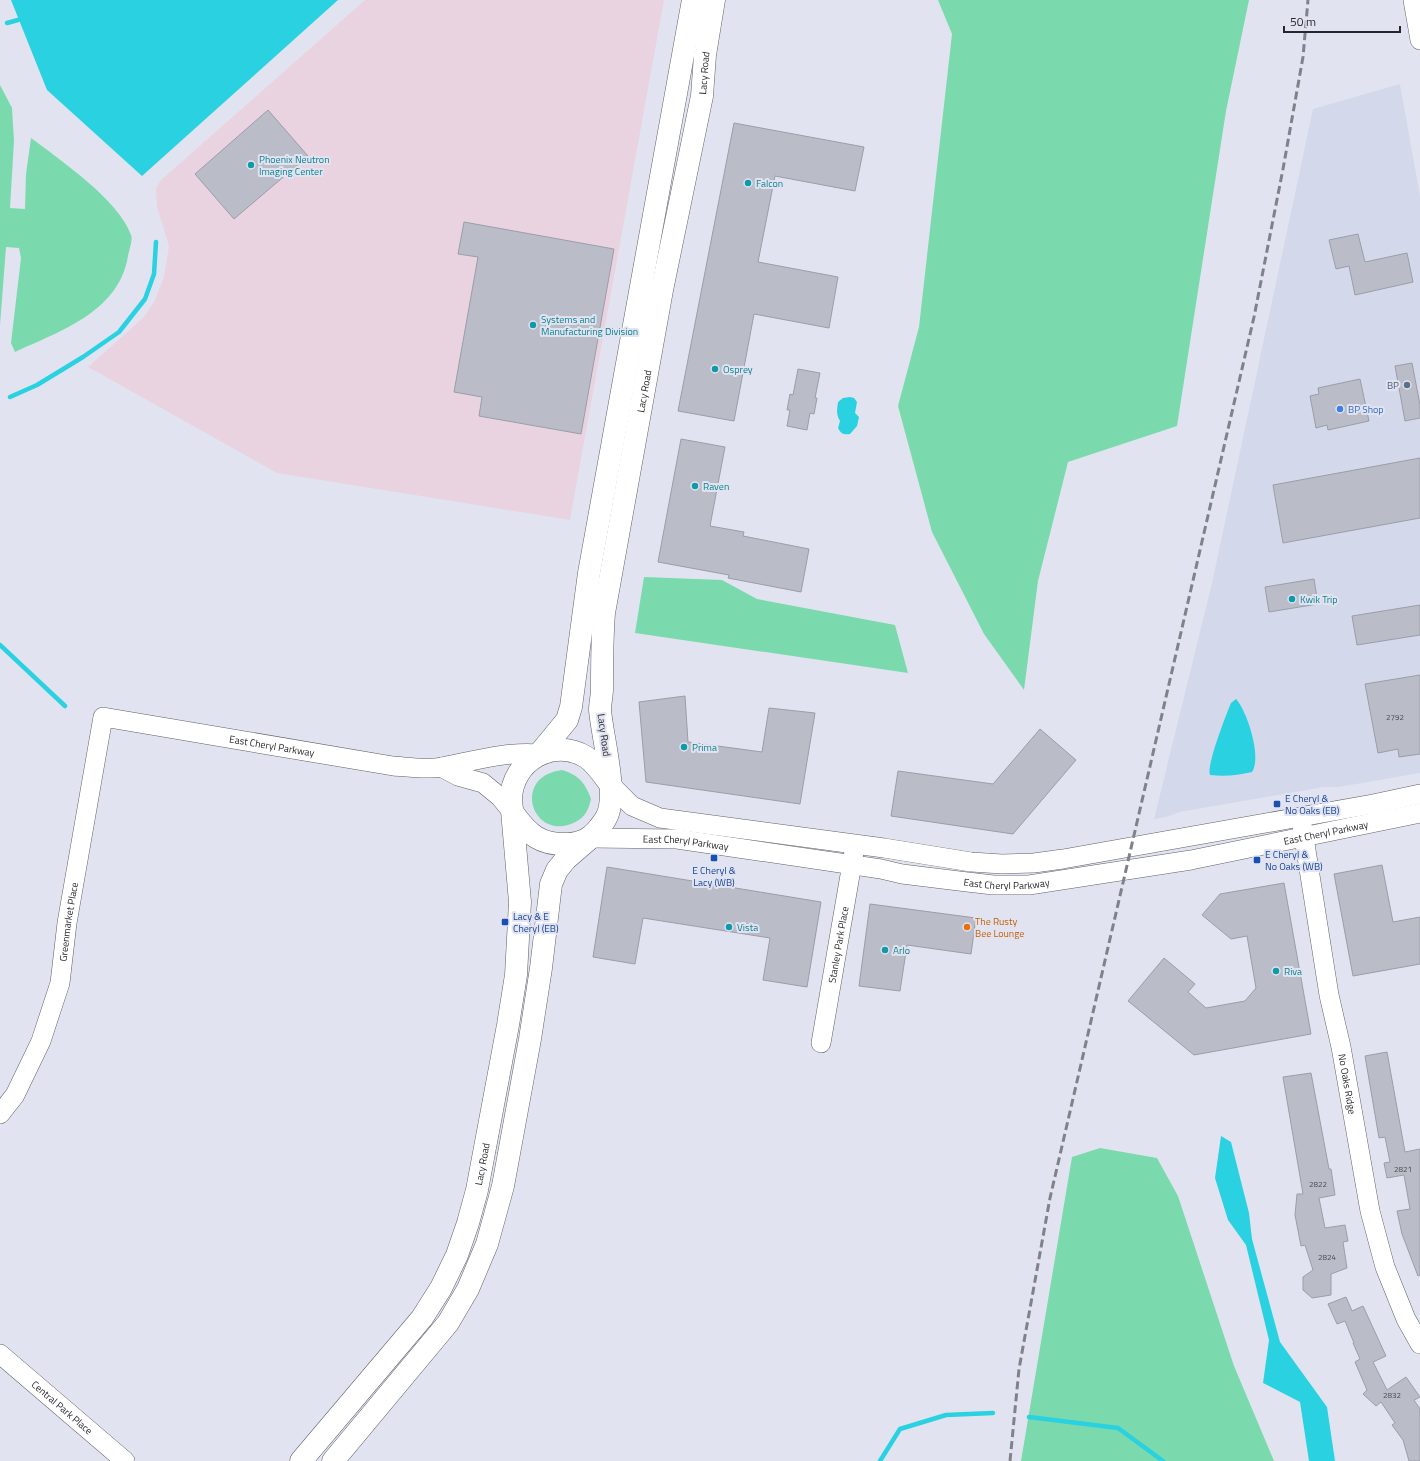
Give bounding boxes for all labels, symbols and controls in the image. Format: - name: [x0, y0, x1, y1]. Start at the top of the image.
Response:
- scale bar: [1284, 8, 1400, 34]
- text: 50 m: [1290, 12, 1316, 31]
- street label: Lacy Road: [695, 50, 713, 95]
- place label: Phoenix Neutron Imaging Center: [259, 152, 330, 179]
- marker: Phoenix Neutron Imaging Center: [246, 160, 256, 170]
- place label: Falcon: [756, 176, 783, 191]
- marker: Falcon: [743, 178, 753, 188]
- place label: Systems and Manufacturing Division: [541, 312, 638, 339]
- marker: Systems and Manufacturing Division: [528, 320, 538, 330]
- place label: Osprey: [723, 362, 753, 377]
- marker: Osprey: [710, 364, 720, 374]
- street label: Lacy Road: [633, 369, 655, 414]
- place label: BP: [1387, 378, 1399, 393]
- marker: BP: [1402, 380, 1412, 390]
- place label: BP Shop: [1348, 402, 1384, 417]
- marker: BP Shop: [1335, 404, 1345, 414]
- place label: Raven: [703, 479, 729, 494]
- marker: Raven: [690, 481, 700, 491]
- place label: Kwik Trip: [1300, 592, 1338, 607]
- marker: Kwik Trip: [1287, 594, 1297, 604]
- house number: 2792: [1386, 711, 1404, 723]
- street label: Lacy Road: [594, 713, 614, 757]
- street label: East Cheryl Parkway: [228, 731, 316, 760]
- place label: Prima: [692, 740, 717, 755]
- marker: Prima: [679, 742, 689, 752]
- place label: E Cheryl & No Oaks (EB): [1285, 791, 1340, 818]
- marker: E Cheryl & No Oaks (EB): [1272, 799, 1282, 809]
- street label: East Cheryl Parkway: [1282, 816, 1370, 848]
- street label: East Cheryl Parkway: [643, 831, 730, 854]
- place label: E Cheryl & No Oaks (WB): [1265, 847, 1323, 874]
- marker: E Cheryl & Lacy (WB): [709, 853, 719, 863]
- marker: E Cheryl & No Oaks (WB): [1252, 855, 1262, 865]
- place label: E Cheryl & Lacy (WB): [692, 863, 736, 890]
- street label: East Cheryl Parkway: [963, 874, 1051, 893]
- street label: Greenmarket Place: [55, 881, 82, 962]
- street label: Stanley Park Place: [824, 905, 852, 984]
- place label: Lacy & E Cheryl (EB): [513, 909, 559, 936]
- place label: The Rusty Bee Lounge: [975, 914, 1024, 941]
- marker: Lacy & E Cheryl (EB): [500, 917, 510, 927]
- place label: Vista: [737, 920, 758, 935]
- marker: Vista: [724, 922, 734, 932]
- marker: The Rusty Bee Lounge: [962, 922, 972, 932]
- place label: Arlo: [893, 943, 910, 958]
- marker: Arlo: [880, 945, 890, 955]
- place label: Riva: [1284, 964, 1302, 979]
- marker: Riva: [1271, 966, 1281, 976]
- street label: No Oaks Ridge: [1335, 1052, 1360, 1115]
- street label: Lacy Road: [471, 1142, 493, 1186]
- house number: 2821: [1394, 1163, 1412, 1175]
- house number: 2822: [1309, 1178, 1327, 1190]
- house number: 2824: [1318, 1251, 1336, 1263]
- street label: Central Park Place: [28, 1377, 96, 1438]
- house number: 2832: [1383, 1389, 1401, 1401]

